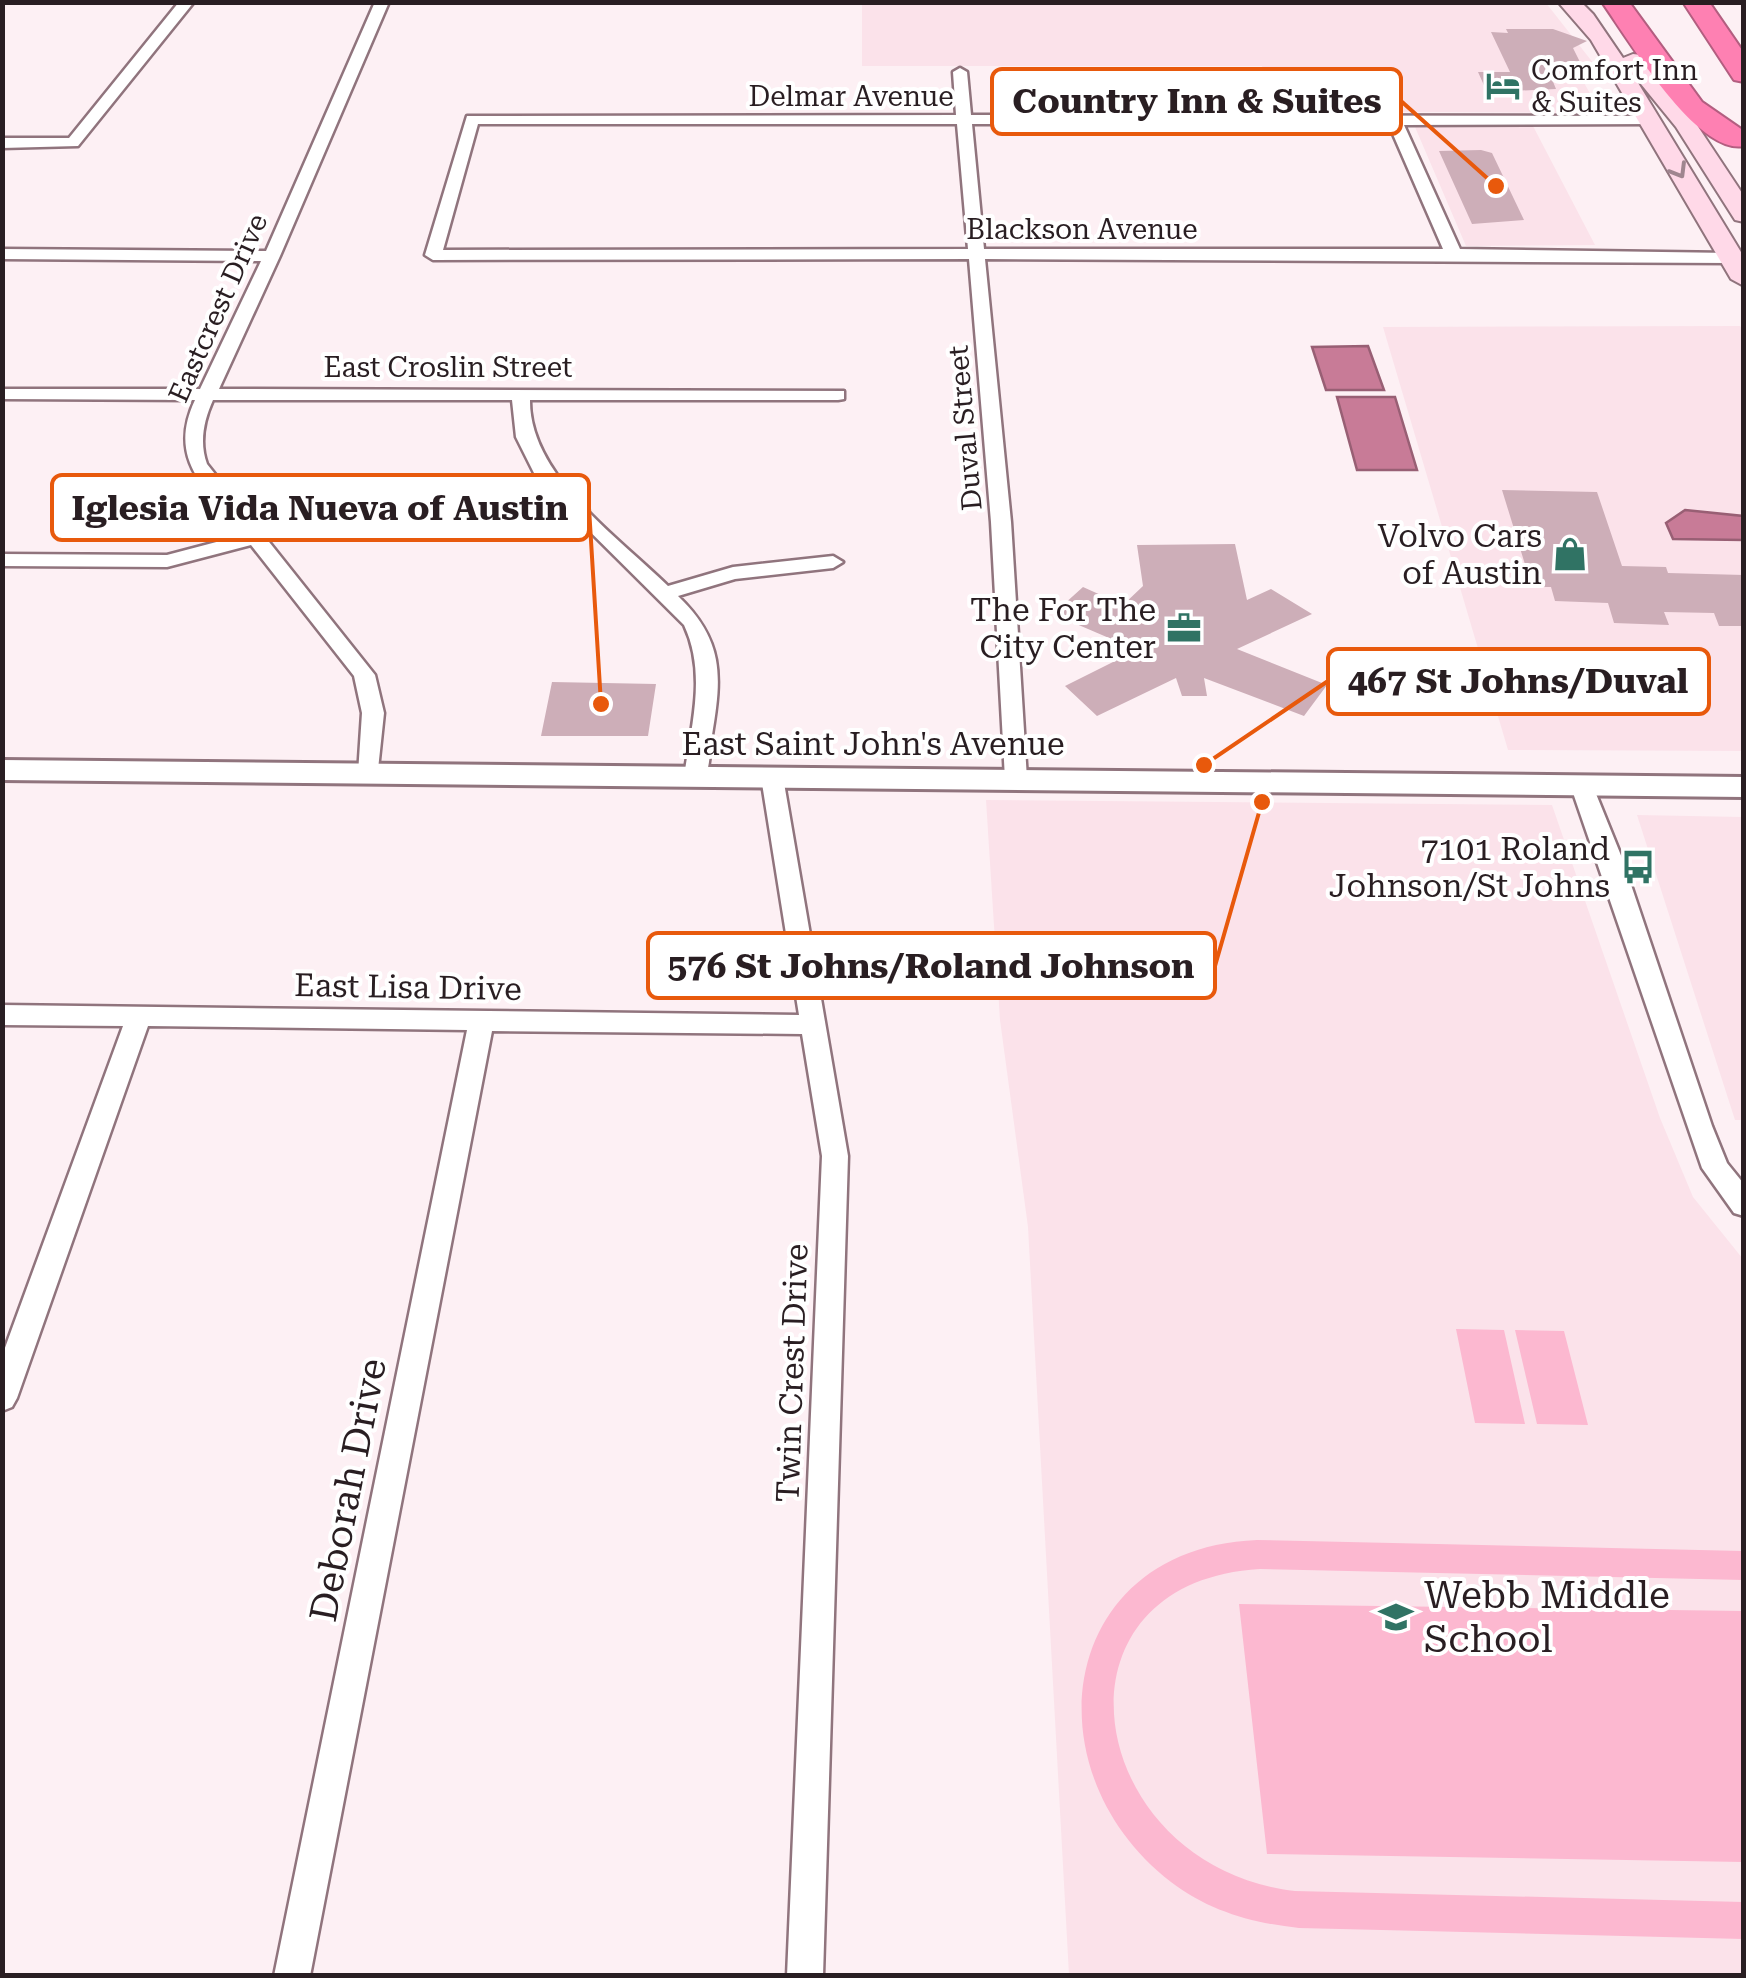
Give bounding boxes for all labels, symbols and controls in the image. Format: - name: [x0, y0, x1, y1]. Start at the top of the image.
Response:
- place label: Comfort Inn & Suites: [1531, 54, 1698, 119]
- hotel icon: Comfort Inn & Suites: [1484, 67, 1522, 105]
- callout: Country Inn & Suites: [992, 69, 1401, 134]
- street label: Delmar Avenue: [748, 80, 954, 113]
- text: Country Inn & Suites: [1012, 81, 1382, 122]
- one-way arrow: [1667, 160, 1686, 178]
- street label: Eastcrest Drive: [162, 209, 274, 407]
- street label: Blackson Avenue: [966, 213, 1198, 246]
- street label: Duval Street: [941, 344, 989, 512]
- street label: East Croslin Street: [323, 351, 573, 384]
- callout: Iglesia Vida Nueva of Austin: [52, 475, 589, 540]
- text: Iglesia Vida Nueva of Austin: [71, 488, 569, 529]
- place label: Volvo Cars of Austin: [1378, 517, 1542, 592]
- shop icon: Volvo Cars of Austin: [1551, 535, 1589, 573]
- place label: The For The City Center: [970, 591, 1156, 666]
- office icon: The For The City Center: [1165, 609, 1203, 647]
- callout: 467 St Johns/Duval: [1328, 649, 1709, 714]
- text: 467 St Johns/Duval: [1348, 661, 1688, 702]
- street label: East Saint John's Avenue: [681, 725, 1065, 763]
- place label: 7101 Roland Johnson/St Johns: [1329, 830, 1610, 905]
- bus stop icon: 7101 Roland Johnson/St Johns: [1619, 848, 1657, 886]
- callout: 576 St Johns/Roland Johnson: [648, 933, 1215, 998]
- text: 576 St Johns/Roland Johnson: [667, 946, 1195, 987]
- street label: East Lisa Drive: [294, 966, 522, 1008]
- street label: Twin Crest Drive: [768, 1243, 816, 1503]
- street label: Deborah Drive: [301, 1355, 395, 1625]
- place label: Webb Middle School: [1424, 1573, 1670, 1661]
- school or university icon: Webb Middle School: [1377, 1598, 1415, 1636]

